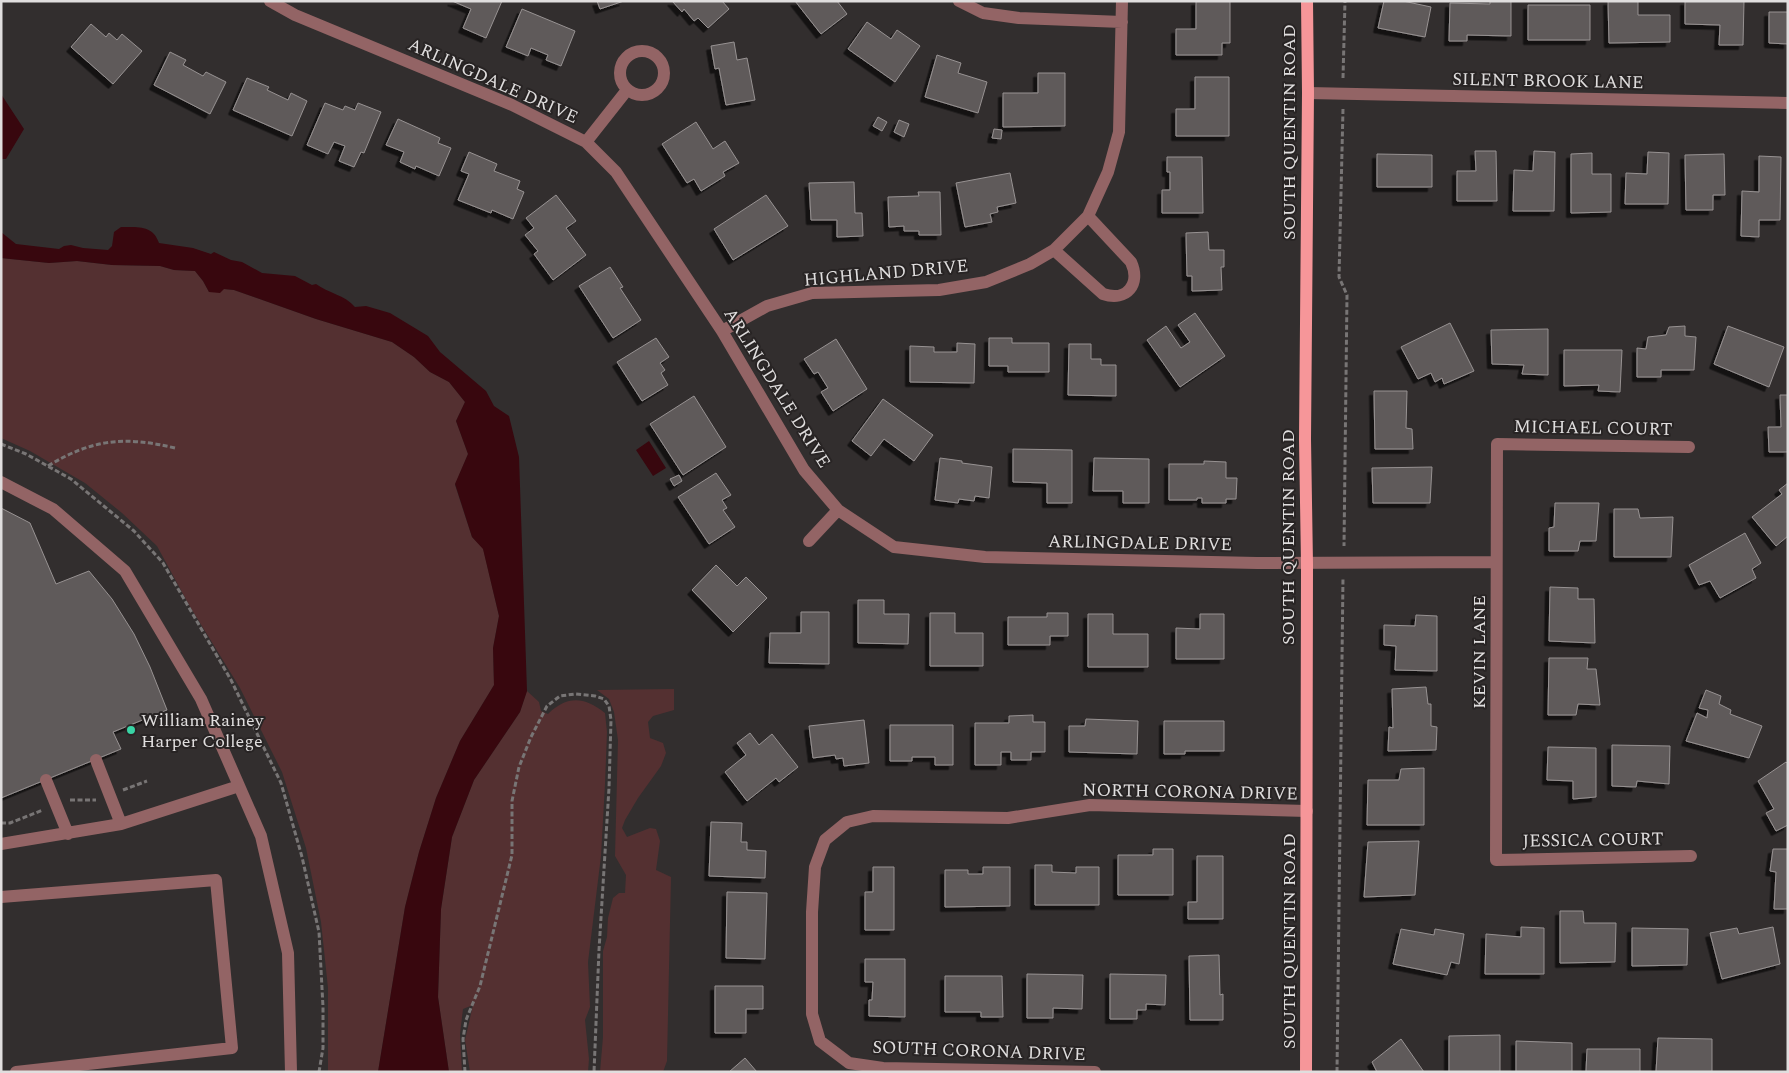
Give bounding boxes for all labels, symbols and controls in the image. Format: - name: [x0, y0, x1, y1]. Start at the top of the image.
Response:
- street label: SOUTH QUENTIN ROAD: [1276, 24, 1303, 240]
- street label: ARLINGDALE DRIVE: [403, 31, 583, 131]
- street label: SILENT BROOK LANE: [1452, 66, 1644, 96]
- street label: HIGHLAND DRIVE: [803, 252, 969, 294]
- street label: ARLINGDALE DRIVE: [717, 303, 837, 473]
- street label: MICHAEL COURT: [1513, 413, 1673, 443]
- street label: SOUTH QUENTIN ROAD: [1275, 429, 1302, 645]
- street label: ARLINGDALE DRIVE: [1048, 528, 1232, 558]
- street label: KEVIN LANE: [1466, 595, 1493, 709]
- place label: William Rainey Harper College: [141, 707, 265, 755]
- marker: William Rainey Harper College: [125, 724, 137, 736]
- street label: NORTH CORONA DRIVE: [1082, 777, 1298, 807]
- street label: JESSICA COURT: [1522, 825, 1664, 855]
- street label: SOUTH QUENTIN ROAD: [1276, 833, 1303, 1049]
- street label: SOUTH CORONA DRIVE: [872, 1034, 1086, 1068]

